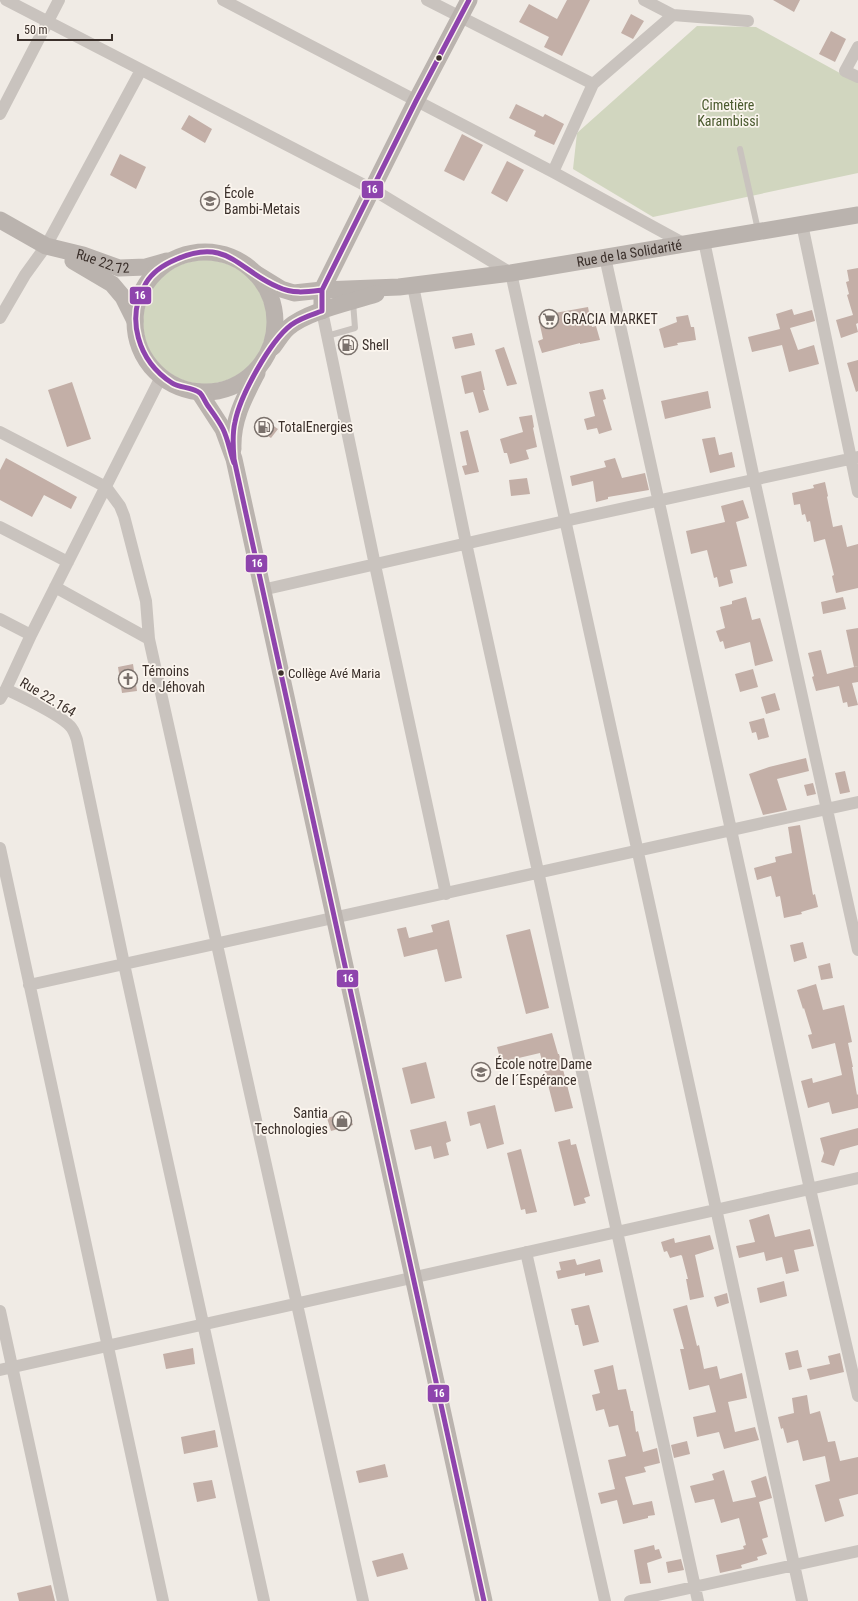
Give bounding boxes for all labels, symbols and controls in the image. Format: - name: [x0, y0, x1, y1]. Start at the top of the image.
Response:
- scale bar: [18, 16, 112, 42]
- text: 50 m: [24, 23, 48, 37]
- unlabelled marker: [434, 53, 444, 63]
- park label: Cimetière Karambissi: [697, 97, 759, 129]
- line badge: 16: [361, 180, 384, 199]
- text: 16: [366, 183, 378, 196]
- place label: École Bambi-Metais: [224, 184, 300, 217]
- school or university icon: École Bambi-Metais: [199, 190, 221, 212]
- street label: Rue de la Solidarité: [575, 237, 683, 270]
- street label: Rue 22.72: [75, 246, 130, 276]
- line badge: 16: [129, 286, 152, 305]
- text: 16: [134, 289, 146, 302]
- supermarket icon: GRACIA MARKET: [538, 308, 560, 330]
- place label: GRACIA MARKET: [563, 311, 658, 327]
- fuel station icon: Shell: [337, 334, 359, 356]
- place label: Shell: [362, 337, 389, 353]
- fuel station icon: TotalEnergies: [253, 416, 275, 438]
- place label: TotalEnergies: [278, 419, 353, 435]
- line badge: 16: [245, 554, 268, 573]
- text: 16: [251, 557, 263, 570]
- place label: Témoins de Jéhovah: [142, 663, 205, 695]
- place label: Collège Avé Maria: [288, 666, 380, 681]
- church icon: Témoins de Jéhovah: [117, 668, 139, 690]
- marker: Collège Avé Maria: [276, 668, 286, 678]
- street label: Rue 22.164: [17, 674, 79, 720]
- line badge: 16: [336, 969, 359, 988]
- text: 16: [342, 972, 354, 985]
- place label: École notre Dame de l´Espérance: [495, 1055, 592, 1088]
- school or university icon: École notre Dame de l´Espérance: [470, 1061, 492, 1083]
- place label: Santia Technologies: [254, 1105, 328, 1137]
- shop icon: Santia Technologies: [331, 1110, 353, 1132]
- line badge: 16: [427, 1384, 450, 1403]
- text: 16: [433, 1387, 445, 1400]

